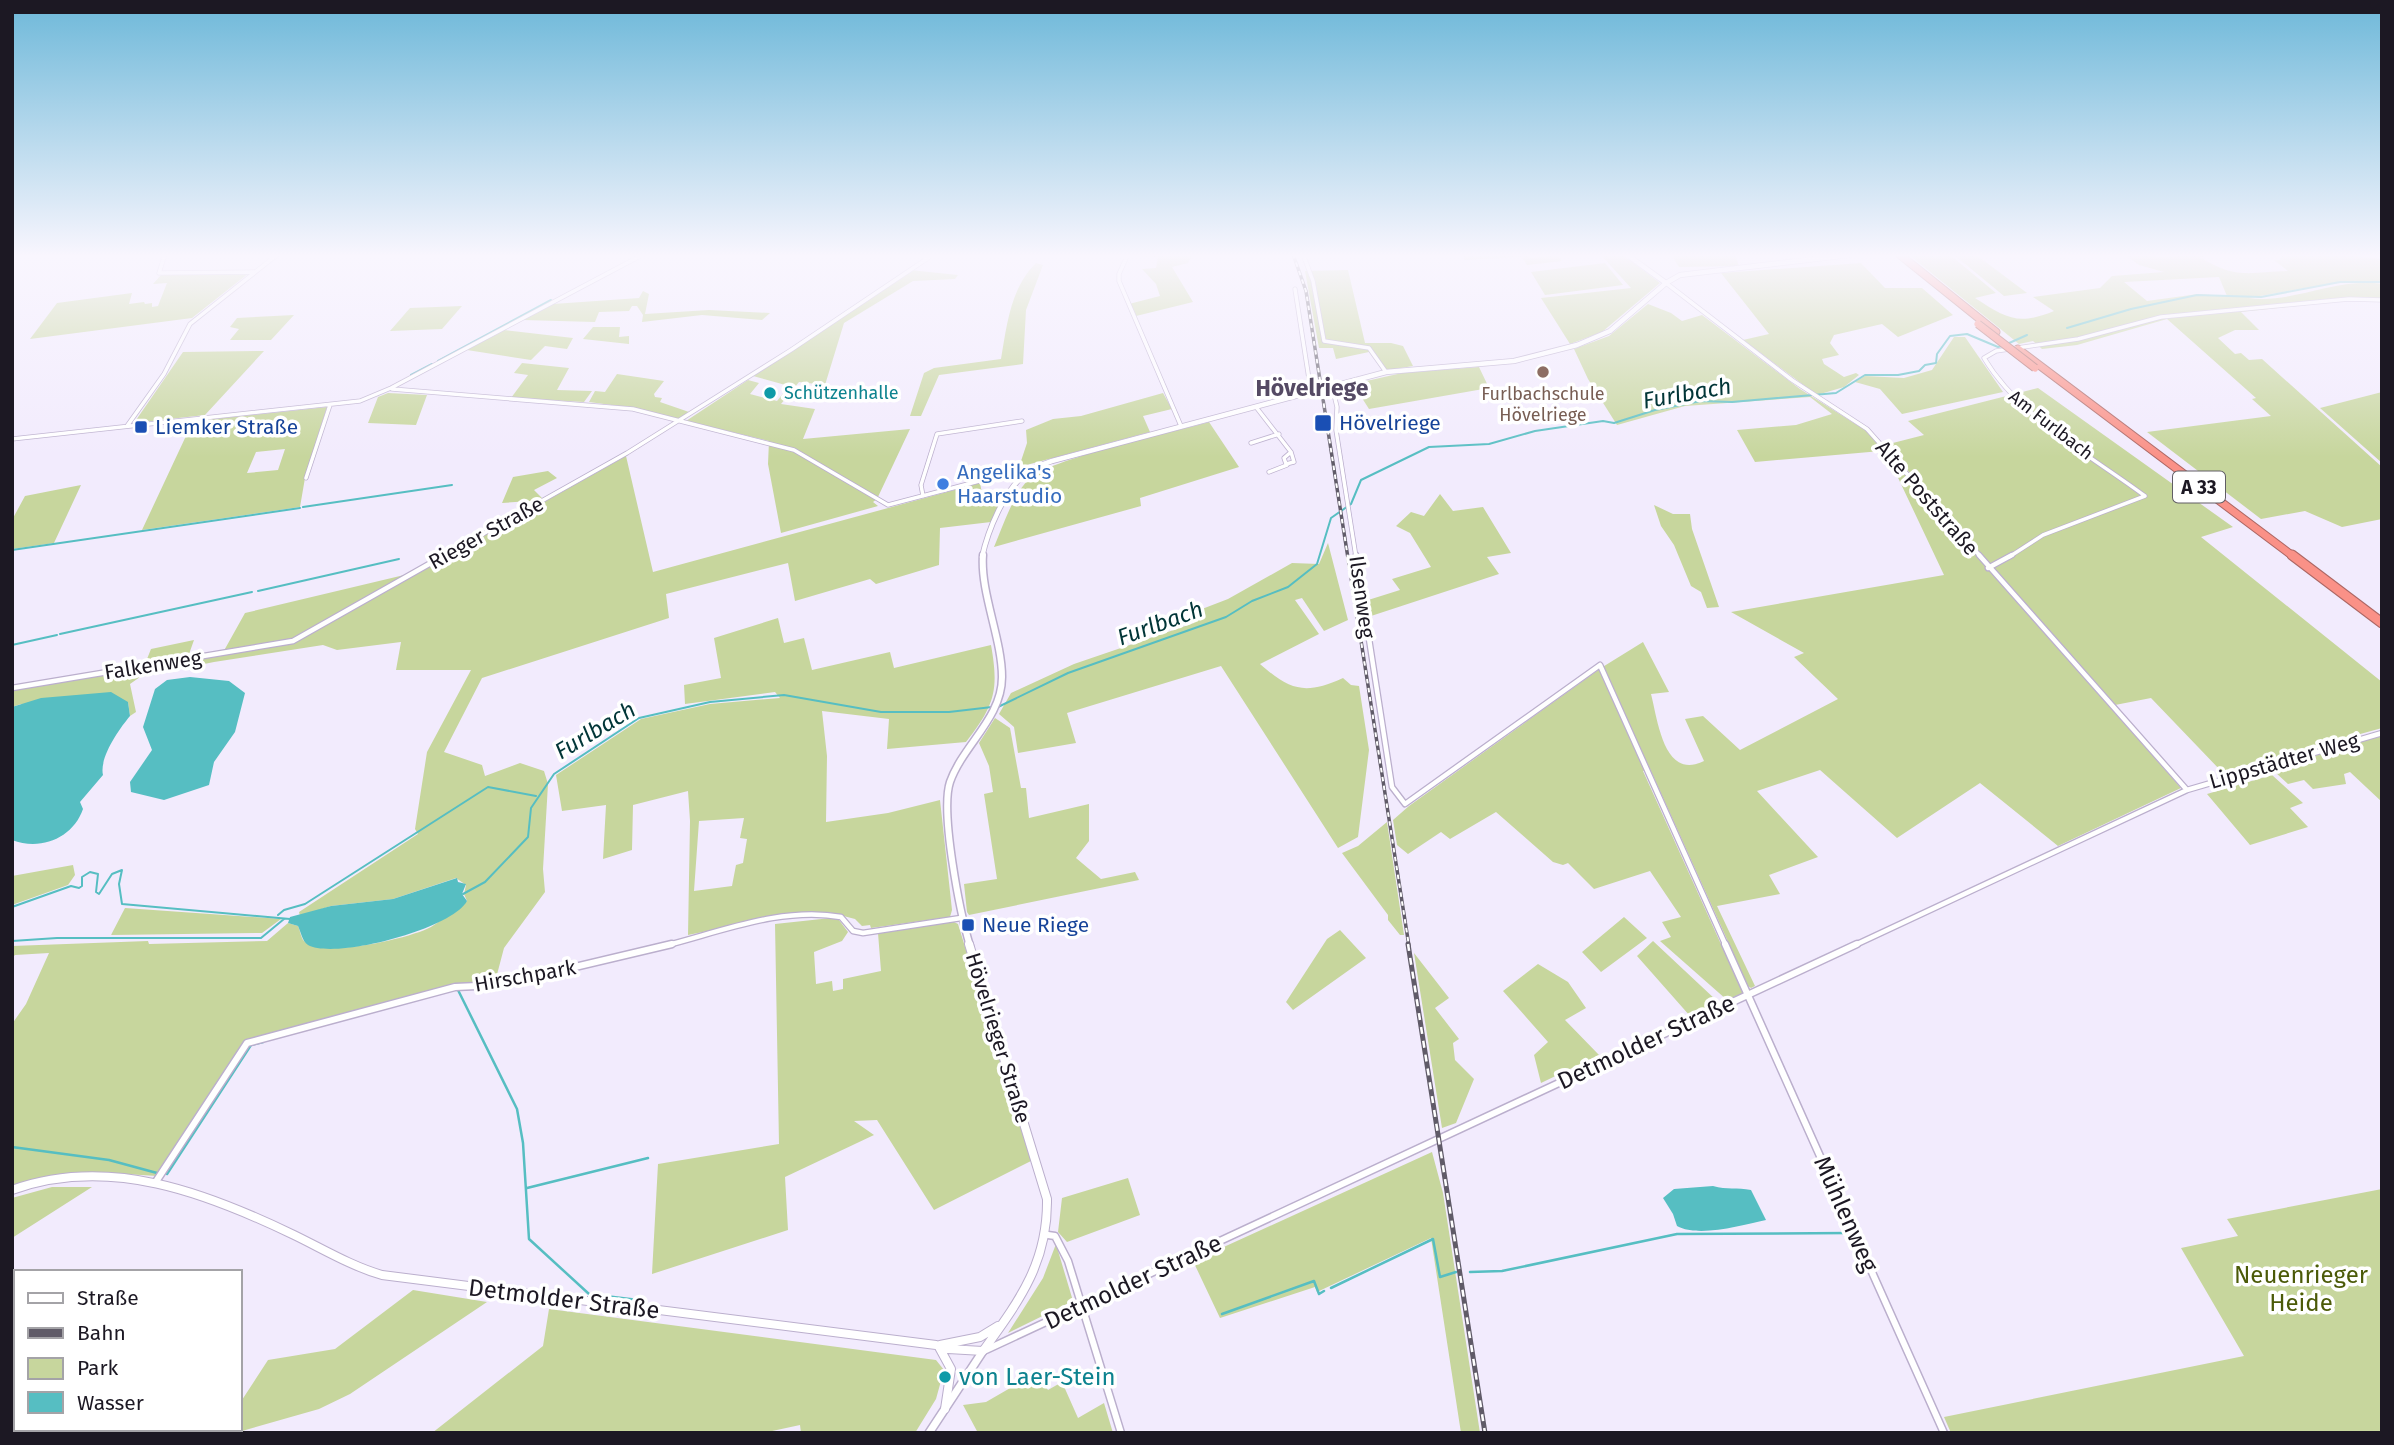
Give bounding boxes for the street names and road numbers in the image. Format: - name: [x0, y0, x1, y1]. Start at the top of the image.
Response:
- street label: Am Furlbach: [2004, 385, 2098, 465]
- street label: Alte Poststraße: [1870, 435, 1984, 561]
- road number: A 33: [2173, 472, 2225, 502]
- street label: Rieger Straße: [424, 491, 548, 575]
- street label: Ilsenweg: [1343, 554, 1381, 640]
- street label: Falkenweg: [102, 644, 204, 686]
- street label: Lippstädter Weg: [2206, 727, 2362, 795]
- street label: Hövelrieger Straße: [960, 949, 1036, 1127]
- street label: Hirschpark: [472, 954, 578, 998]
- street label: Detmolder Straße: [1553, 989, 1739, 1095]
- street label: Mühlenweg: [1808, 1152, 1884, 1277]
- street label: Detmolder Straße: [1040, 1229, 1226, 1335]
- street label: Detmolder Straße: [467, 1273, 661, 1325]

